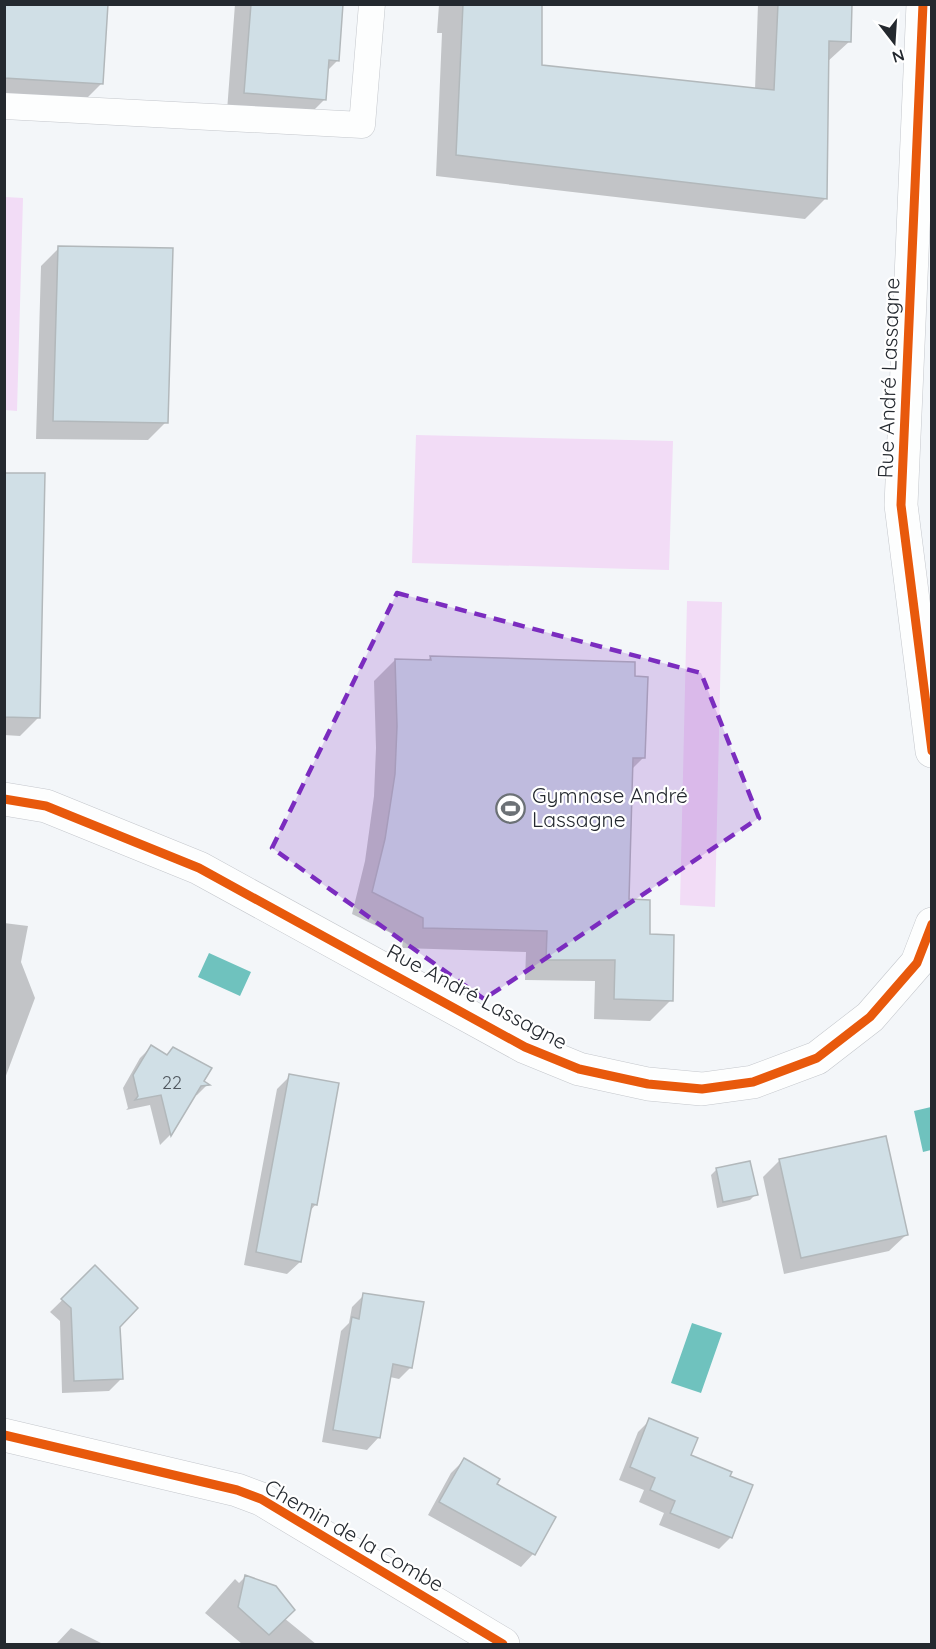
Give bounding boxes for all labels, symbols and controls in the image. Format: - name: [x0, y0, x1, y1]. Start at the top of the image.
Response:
- north arrow: [864, 12, 924, 72]
- text: N: [890, 45, 907, 68]
- street label: Rue André Lassagne: [872, 277, 904, 479]
- place label: Gymnase André Lassagne: [532, 782, 688, 832]
- sports icon: Gymnase André Lassagne: [495, 792, 527, 824]
- street label: Rue André Lassagne: [383, 938, 572, 1055]
- house number: 22: [162, 1071, 182, 1094]
- street label: Chemin de la Combe: [260, 1473, 449, 1597]

